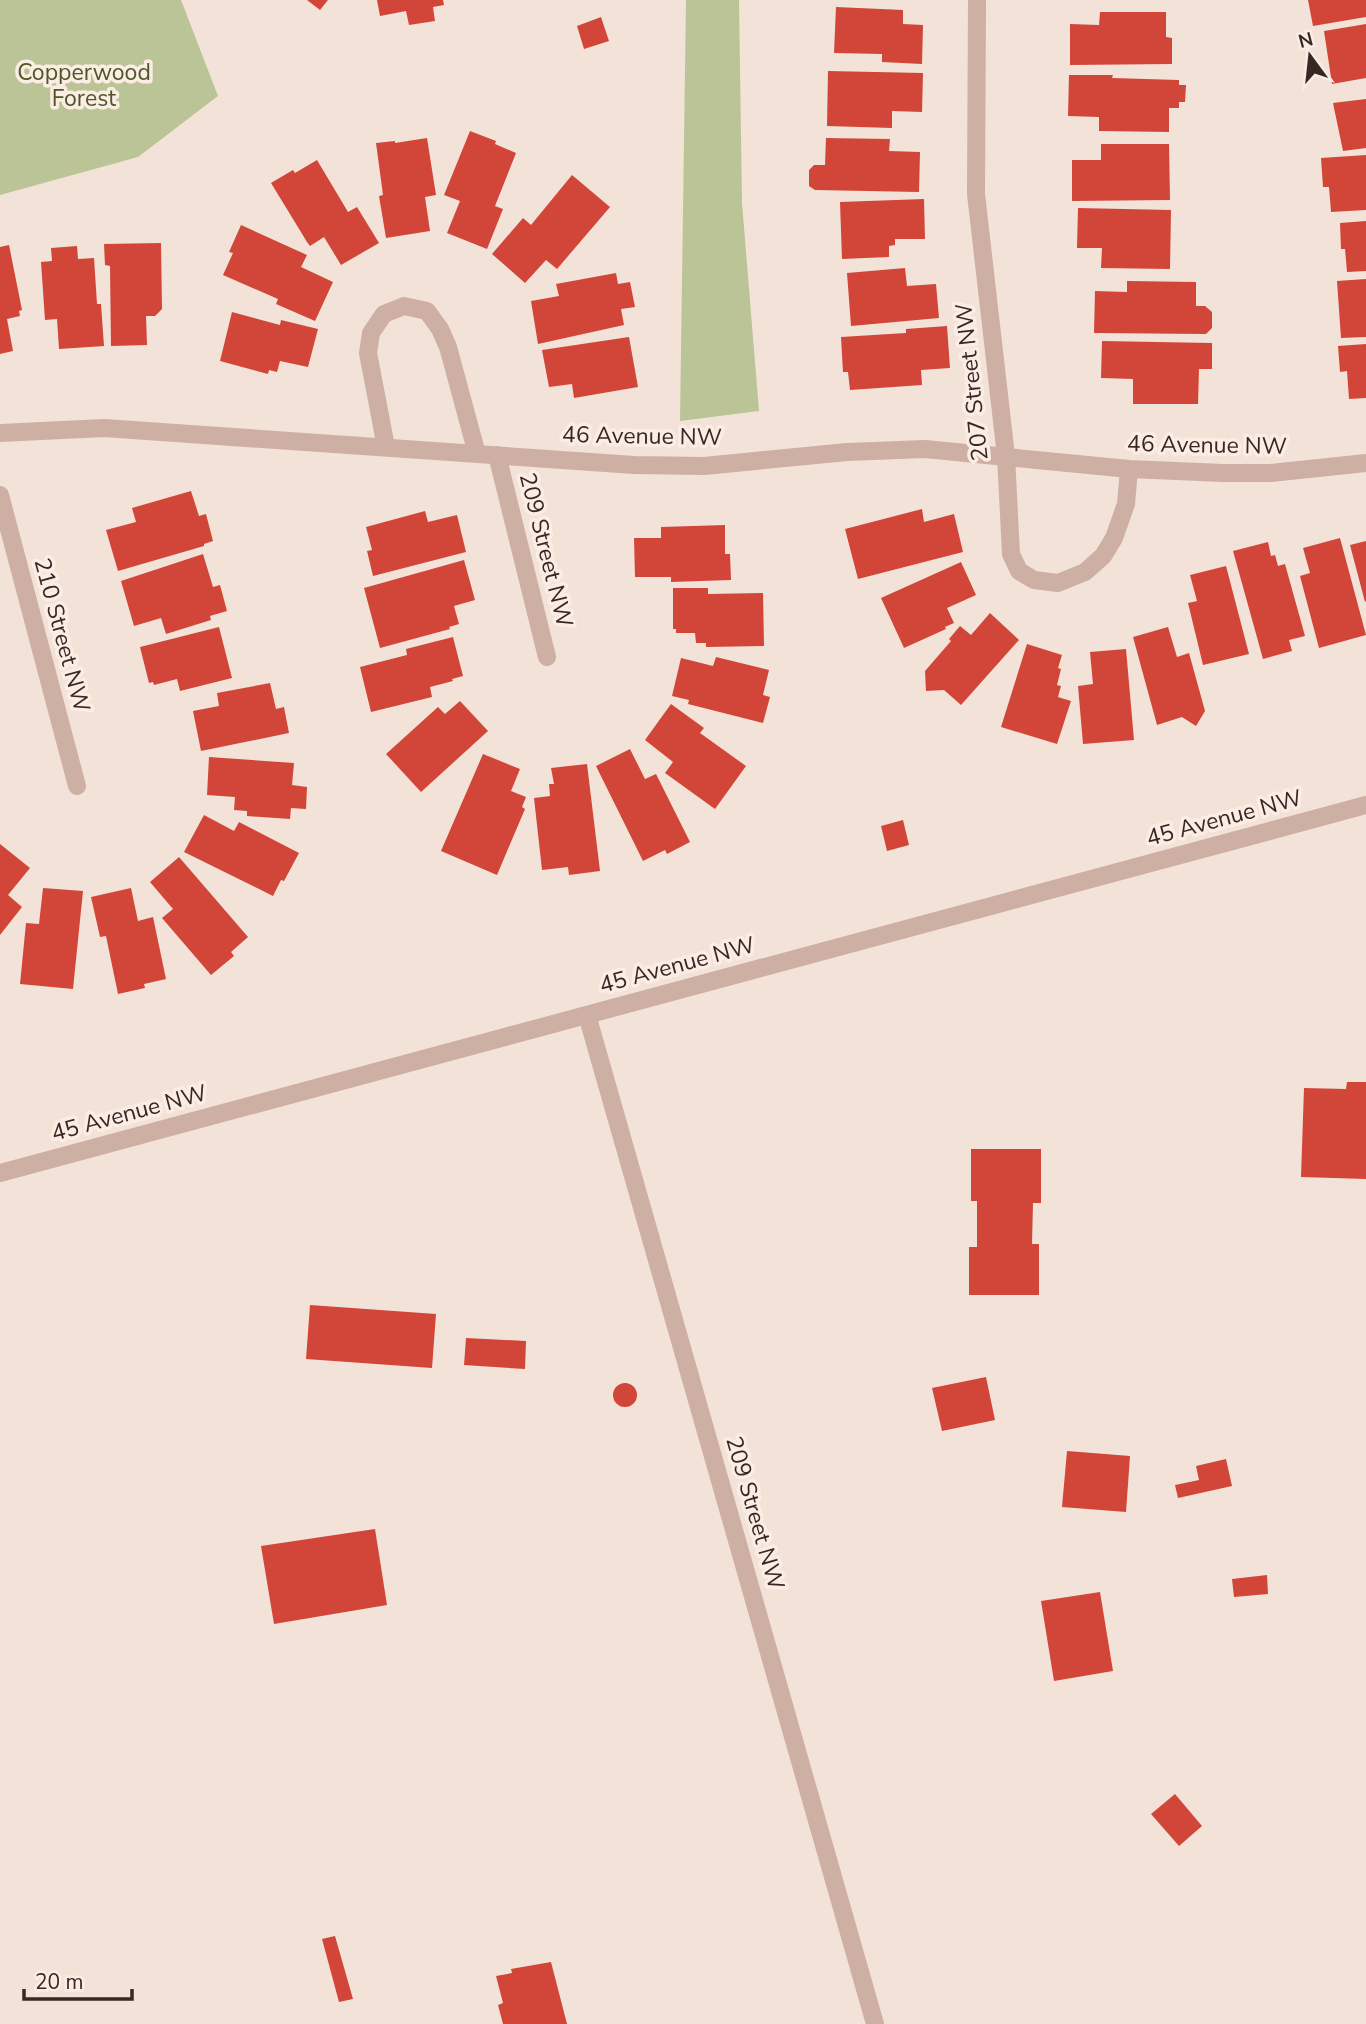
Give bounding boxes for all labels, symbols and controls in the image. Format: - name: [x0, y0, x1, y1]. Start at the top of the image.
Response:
- north arrow: [1275, 21, 1345, 91]
- text: N: [1296, 26, 1316, 55]
- park label: Copperwood Forest: [17, 57, 151, 114]
- street label: 207 Street NW: [948, 302, 996, 462]
- street label: 46 Avenue NW: [562, 419, 722, 453]
- street label: 46 Avenue NW: [1127, 428, 1287, 462]
- street label: 209 Street NW: [512, 469, 580, 631]
- street label: 210 Street NW: [27, 555, 97, 715]
- street label: 45 Avenue NW: [1143, 782, 1305, 854]
- street label: 45 Avenue NW: [596, 929, 758, 1001]
- street label: 45 Avenue NW: [48, 1077, 210, 1149]
- street label: 209 Street NW: [718, 1433, 792, 1593]
- scale bar: [24, 1958, 133, 2002]
- text: 20 m: [35, 1968, 84, 1996]

